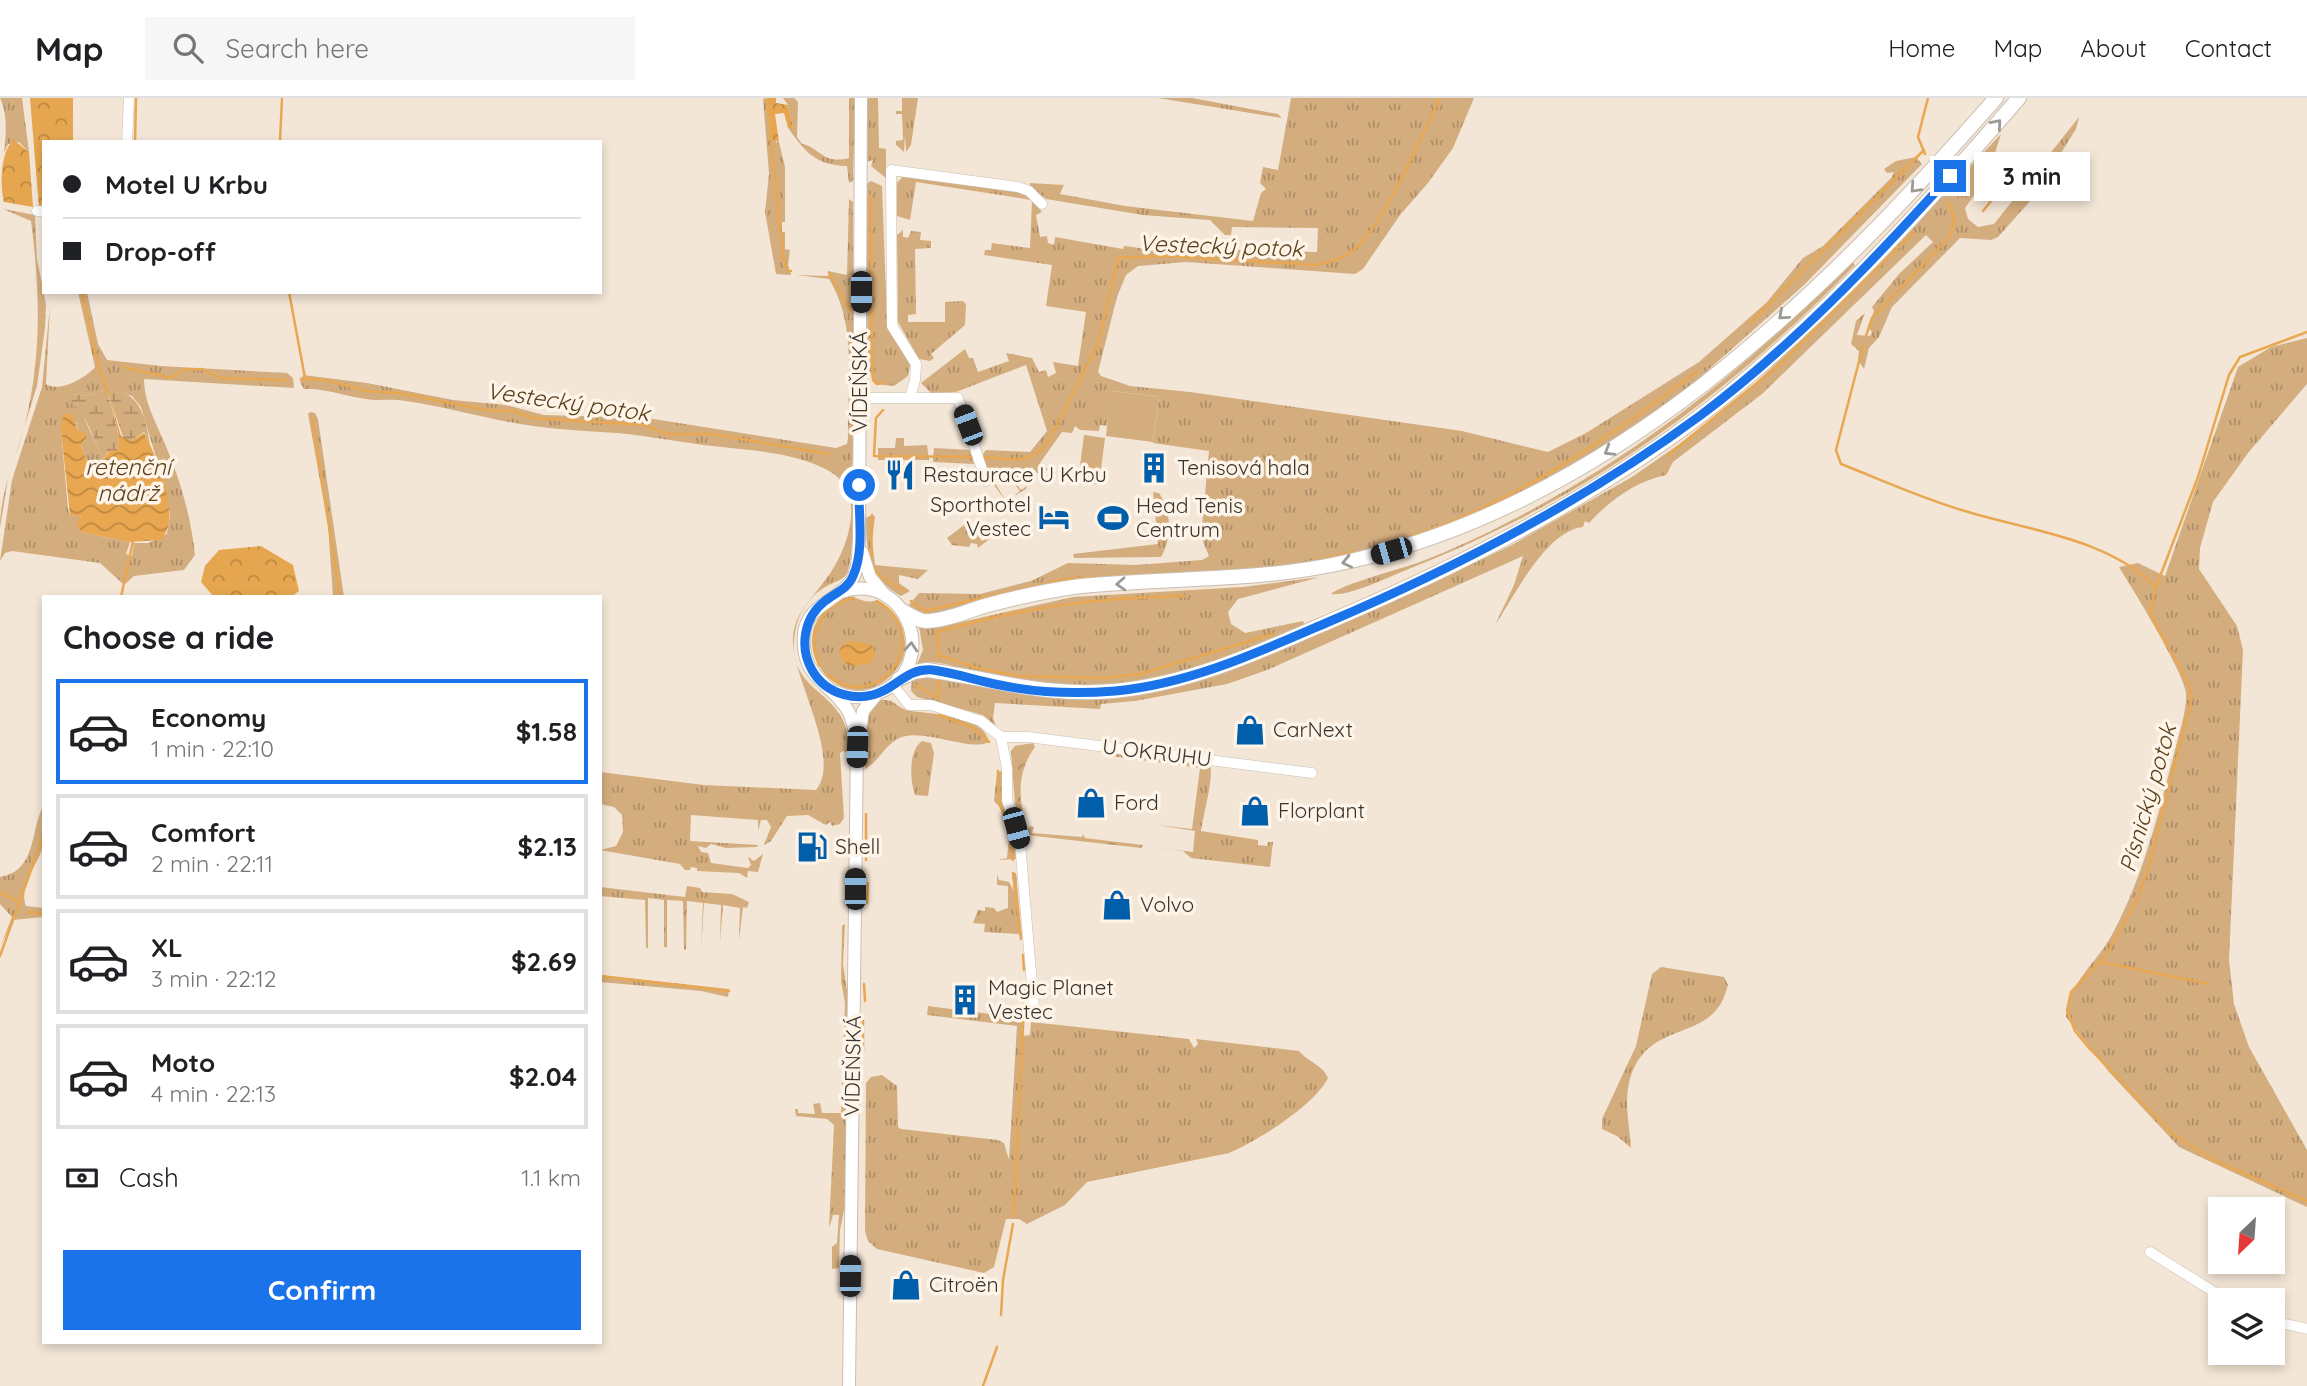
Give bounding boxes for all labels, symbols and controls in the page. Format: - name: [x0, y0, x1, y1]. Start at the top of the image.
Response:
- search box: [145, 17, 635, 80]
- text: Map: [35, 28, 103, 69]
- icon: search: [169, 29, 207, 67]
- text: Search here: [225, 32, 369, 65]
- text: Home: [1888, 33, 1955, 63]
- text: Map: [1993, 33, 2042, 63]
- text: About: [2080, 33, 2147, 63]
- text: Contact: [2185, 33, 2272, 63]
- one-way arrow: [1989, 119, 2001, 132]
- callout: 3 min: [1974, 152, 2090, 200]
- route end: [1934, 160, 1966, 192]
- text: 3 min: [2002, 162, 2062, 191]
- text: Motel U Krbu: [105, 168, 268, 201]
- one-way arrow: [1910, 180, 1923, 193]
- water label: Vestecký potok: [1138, 228, 1305, 263]
- text: Drop-off: [105, 235, 216, 268]
- car: [851, 271, 872, 313]
- one-way arrow: [1778, 307, 1791, 319]
- street label: VÍDEŇSKÁ: [846, 331, 872, 433]
- water label: Vestecký potok: [485, 376, 653, 428]
- car: [951, 402, 986, 448]
- one-way arrow: [1603, 442, 1616, 455]
- building icon: Tenisová hala: [1137, 451, 1171, 485]
- water label: retenční nádrž: [85, 452, 175, 507]
- place label: Tenisová hala: [1177, 454, 1310, 480]
- restaurant icon: Restaurace U Krbu: [883, 458, 917, 492]
- place label: Restaurace U Krbu: [923, 461, 1107, 487]
- route start: [843, 469, 875, 501]
- place label: Sporthotel Vestec: [930, 491, 1031, 541]
- place label: Head Tenis Centrum: [1136, 492, 1243, 542]
- hotel icon: Sporthotel Vestec: [1037, 500, 1071, 534]
- sports icon: Head Tenis Centrum: [1096, 501, 1130, 535]
- car: [1368, 535, 1415, 567]
- one-way arrow: [1341, 554, 1353, 568]
- one-way arrow: [1116, 576, 1127, 591]
- text: Choose a ride: [63, 617, 275, 657]
- one-way arrow: [903, 641, 918, 652]
- icon: car: [67, 700, 130, 763]
- text: Economy: [151, 701, 266, 734]
- shop icon: CarNext: [1233, 713, 1267, 747]
- text: $1.58: [516, 715, 577, 748]
- place label: CarNext: [1273, 716, 1353, 742]
- water label: Písnický potok: [2113, 719, 2183, 875]
- car: [846, 726, 869, 768]
- street label: U OKRUHU: [1101, 732, 1213, 772]
- text: 1 min · 22:10: [151, 734, 274, 763]
- shop icon: Ford: [1074, 786, 1108, 820]
- place label: Ford: [1114, 789, 1159, 815]
- shop icon: Florplant: [1238, 794, 1272, 828]
- place label: Florplant: [1278, 797, 1365, 823]
- car: [1001, 805, 1032, 851]
- icon: car: [67, 815, 130, 878]
- text: Comfort: [151, 816, 256, 849]
- text: $2.13: [517, 830, 577, 863]
- fuel station icon: Shell: [795, 830, 829, 864]
- place label: Shell: [835, 833, 880, 859]
- text: 2 min · 22:11: [151, 849, 273, 878]
- car: [845, 868, 866, 910]
- shop icon: Volvo: [1100, 888, 1134, 922]
- place label: Volvo: [1140, 891, 1194, 917]
- icon: car: [67, 930, 130, 993]
- text: XL: [151, 931, 183, 964]
- text: $2.69: [511, 945, 577, 978]
- text: 3 min · 22:12: [151, 964, 277, 993]
- place label: Magic Planet Vestec: [988, 974, 1114, 1024]
- building icon: Magic Planet Vestec: [948, 983, 982, 1017]
- street label: VÍDEŇSKÁ: [838, 1015, 866, 1117]
- icon: car: [67, 1045, 130, 1108]
- text: Moto: [151, 1046, 215, 1079]
- text: $2.04: [509, 1060, 577, 1093]
- text: 4 min · 22:13: [151, 1079, 276, 1108]
- icon: cash: [63, 1159, 101, 1197]
- text: Cash: [119, 1161, 179, 1194]
- text: 1.1 km: [521, 1163, 581, 1192]
- north arrow: [2208, 1197, 2286, 1274]
- map controls: [2208, 1197, 2285, 1365]
- button: Confirm: [63, 1250, 581, 1330]
- car: [840, 1255, 861, 1297]
- shop icon: Citroën: [889, 1268, 923, 1302]
- place label: Citroën: [929, 1271, 999, 1297]
- button: layers: [2208, 1288, 2285, 1365]

